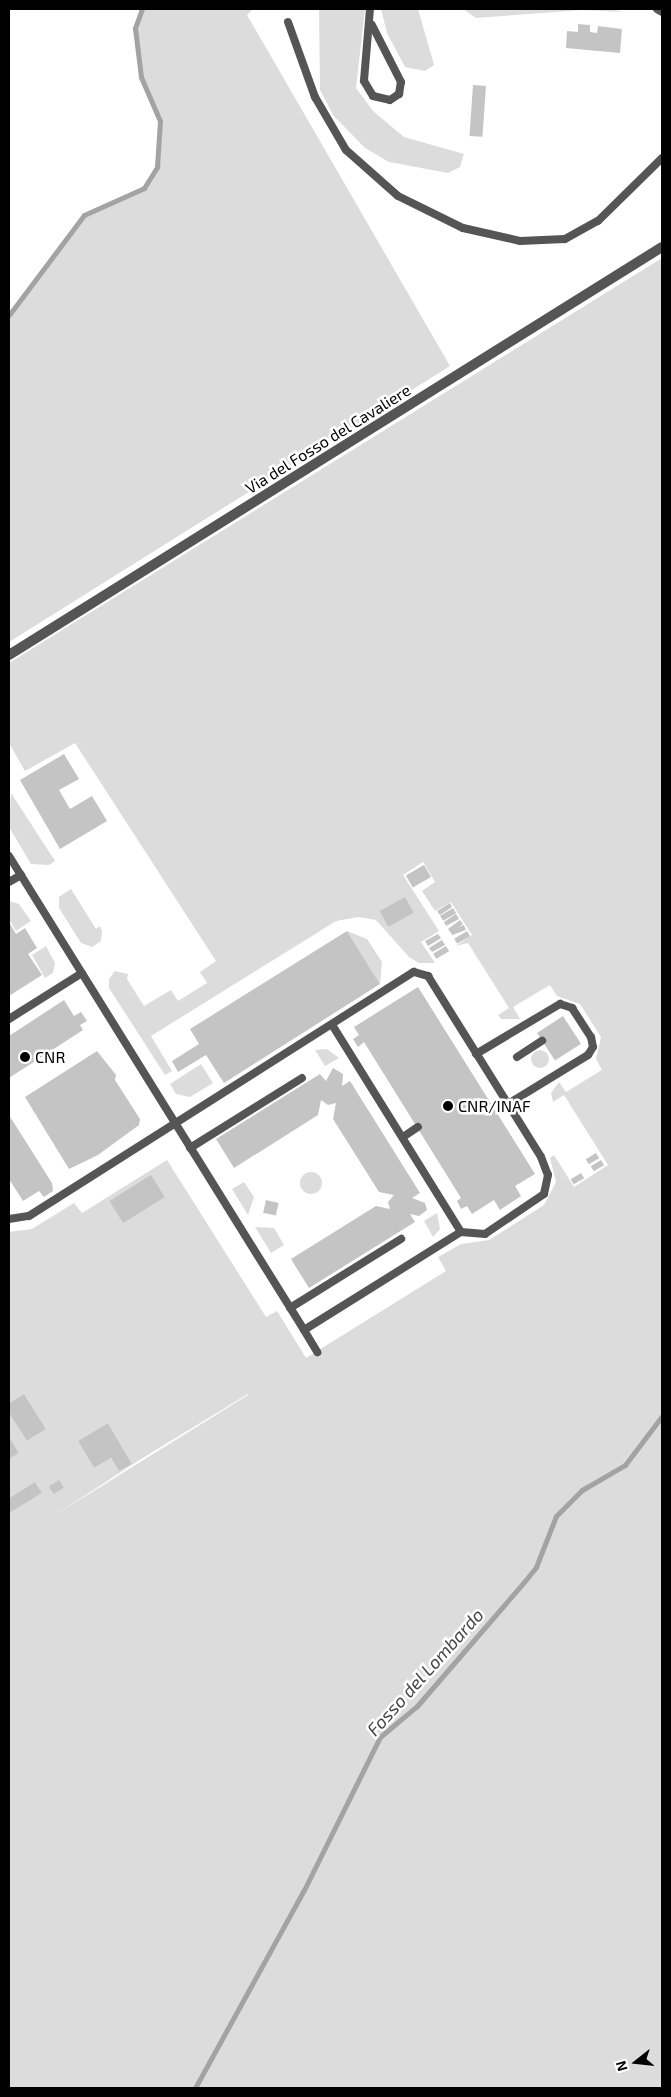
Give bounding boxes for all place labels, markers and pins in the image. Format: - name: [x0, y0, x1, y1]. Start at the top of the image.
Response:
- place label: CNR: [35, 1047, 65, 1067]
- marker: CNR: [19, 1051, 31, 1063]
- place label: CNR/INAF: [458, 1096, 531, 1116]
- marker: CNR/INAF: [442, 1100, 454, 1112]

